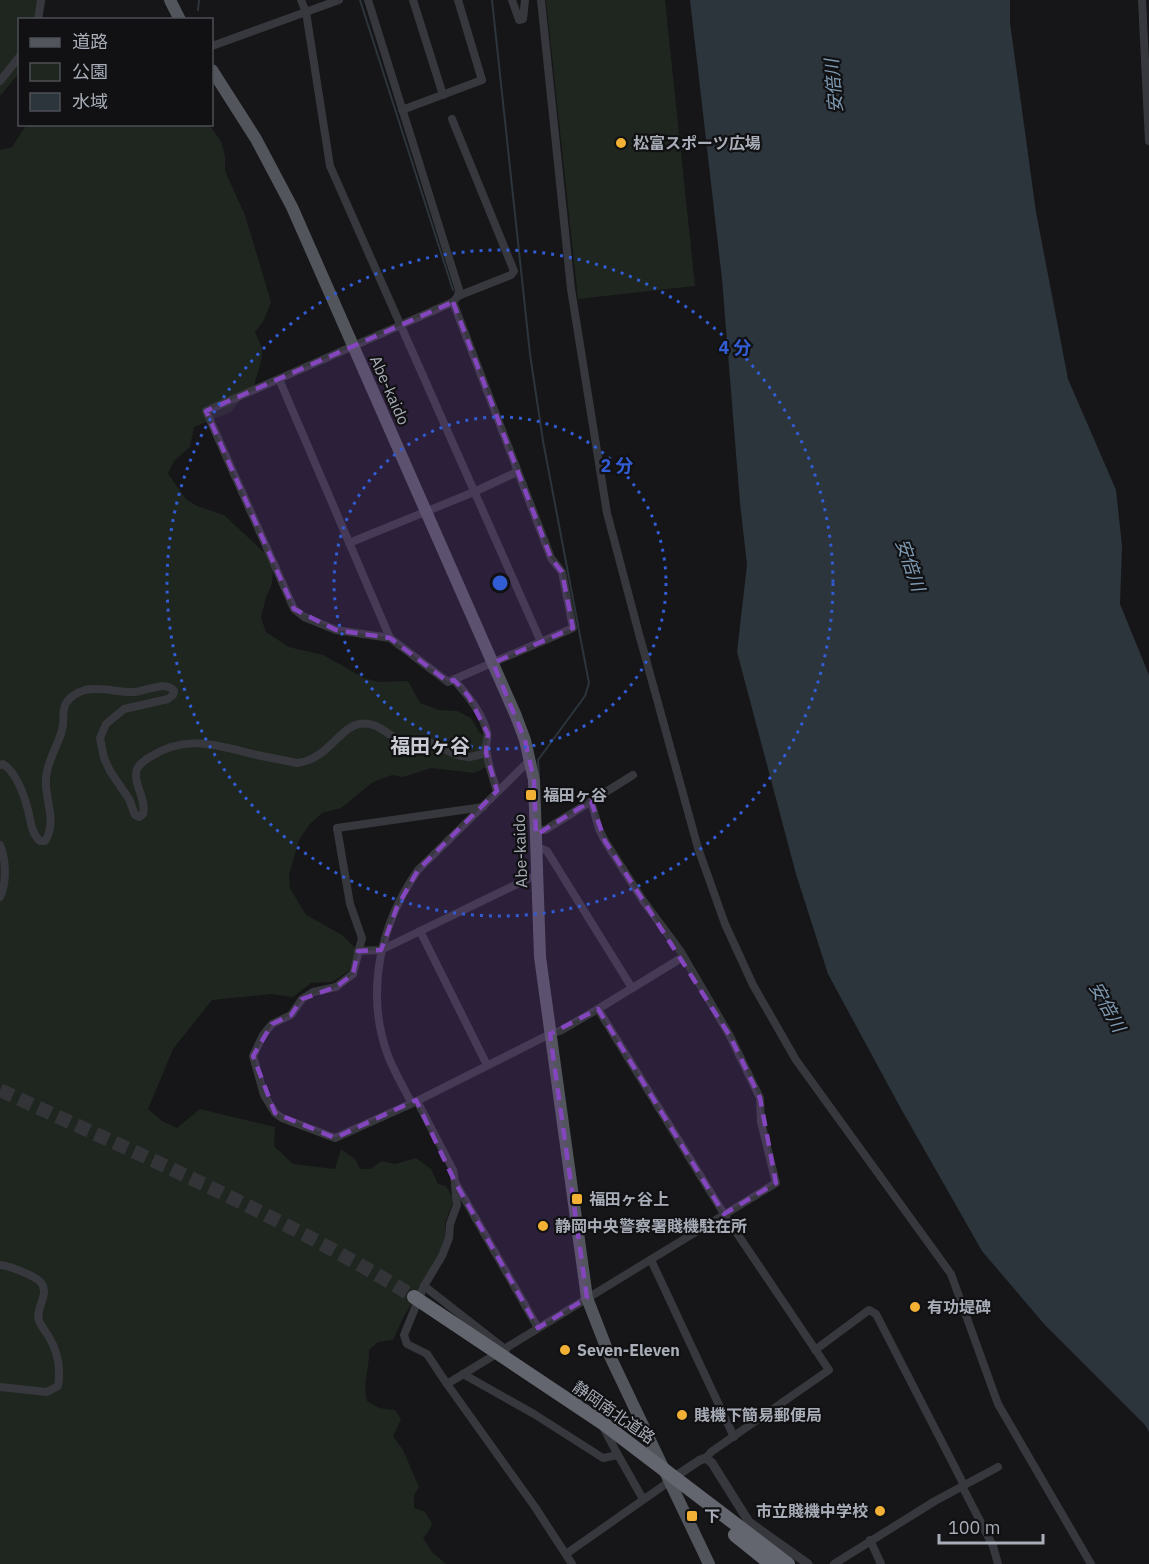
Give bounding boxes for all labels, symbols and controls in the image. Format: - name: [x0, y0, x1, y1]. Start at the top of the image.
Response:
- legend: [18, 18, 213, 126]
- text: 道路: [72, 30, 108, 53]
- water label: 安倍川: [820, 56, 847, 114]
- text: 公園: [72, 60, 108, 83]
- text: 水域: [72, 90, 108, 113]
- place label: 松富スポーツ広場: [633, 133, 761, 153]
- marker: 松富スポーツ広場: [614, 136, 628, 150]
- text: 4 分: [718, 336, 752, 359]
- street label: Abe-kaido: [366, 352, 414, 428]
- text: 2 分: [600, 454, 634, 477]
- water label: 安倍川: [891, 536, 931, 596]
- centre of rings: [490, 573, 510, 593]
- district label: 福田ヶ谷: [390, 732, 470, 759]
- place label: 福田ヶ谷: [543, 785, 607, 805]
- marker: 福田ヶ谷: [524, 788, 538, 802]
- street label: Abe-kaido: [509, 814, 531, 888]
- water label: 安倍川: [1084, 978, 1132, 1038]
- place label: 福田ヶ谷上: [589, 1189, 669, 1209]
- marker: 福田ヶ谷上: [570, 1192, 584, 1206]
- place label: 静岡中央警察署賤機駐在所: [555, 1216, 747, 1236]
- marker: 静岡中央警察署賤機駐在所: [536, 1219, 550, 1233]
- place label: 有功堤碑: [927, 1297, 991, 1317]
- marker: 有功堤碑: [908, 1300, 922, 1314]
- place label: Seven-Eleven: [577, 1340, 680, 1360]
- marker: Seven-Eleven: [558, 1343, 572, 1357]
- street label: 静岡南北道路: [569, 1376, 659, 1448]
- place label: 賎機下簡易郵便局: [694, 1405, 822, 1425]
- marker: 賎機下簡易郵便局: [675, 1408, 689, 1422]
- place label: 市立賤機中学校: [756, 1501, 868, 1521]
- marker: 市立賤機中学校: [873, 1504, 887, 1518]
- place label: 下: [704, 1506, 720, 1526]
- scale bar: [939, 1507, 1042, 1545]
- marker: 下: [685, 1509, 699, 1523]
- text: 100 m: [948, 1516, 1000, 1539]

